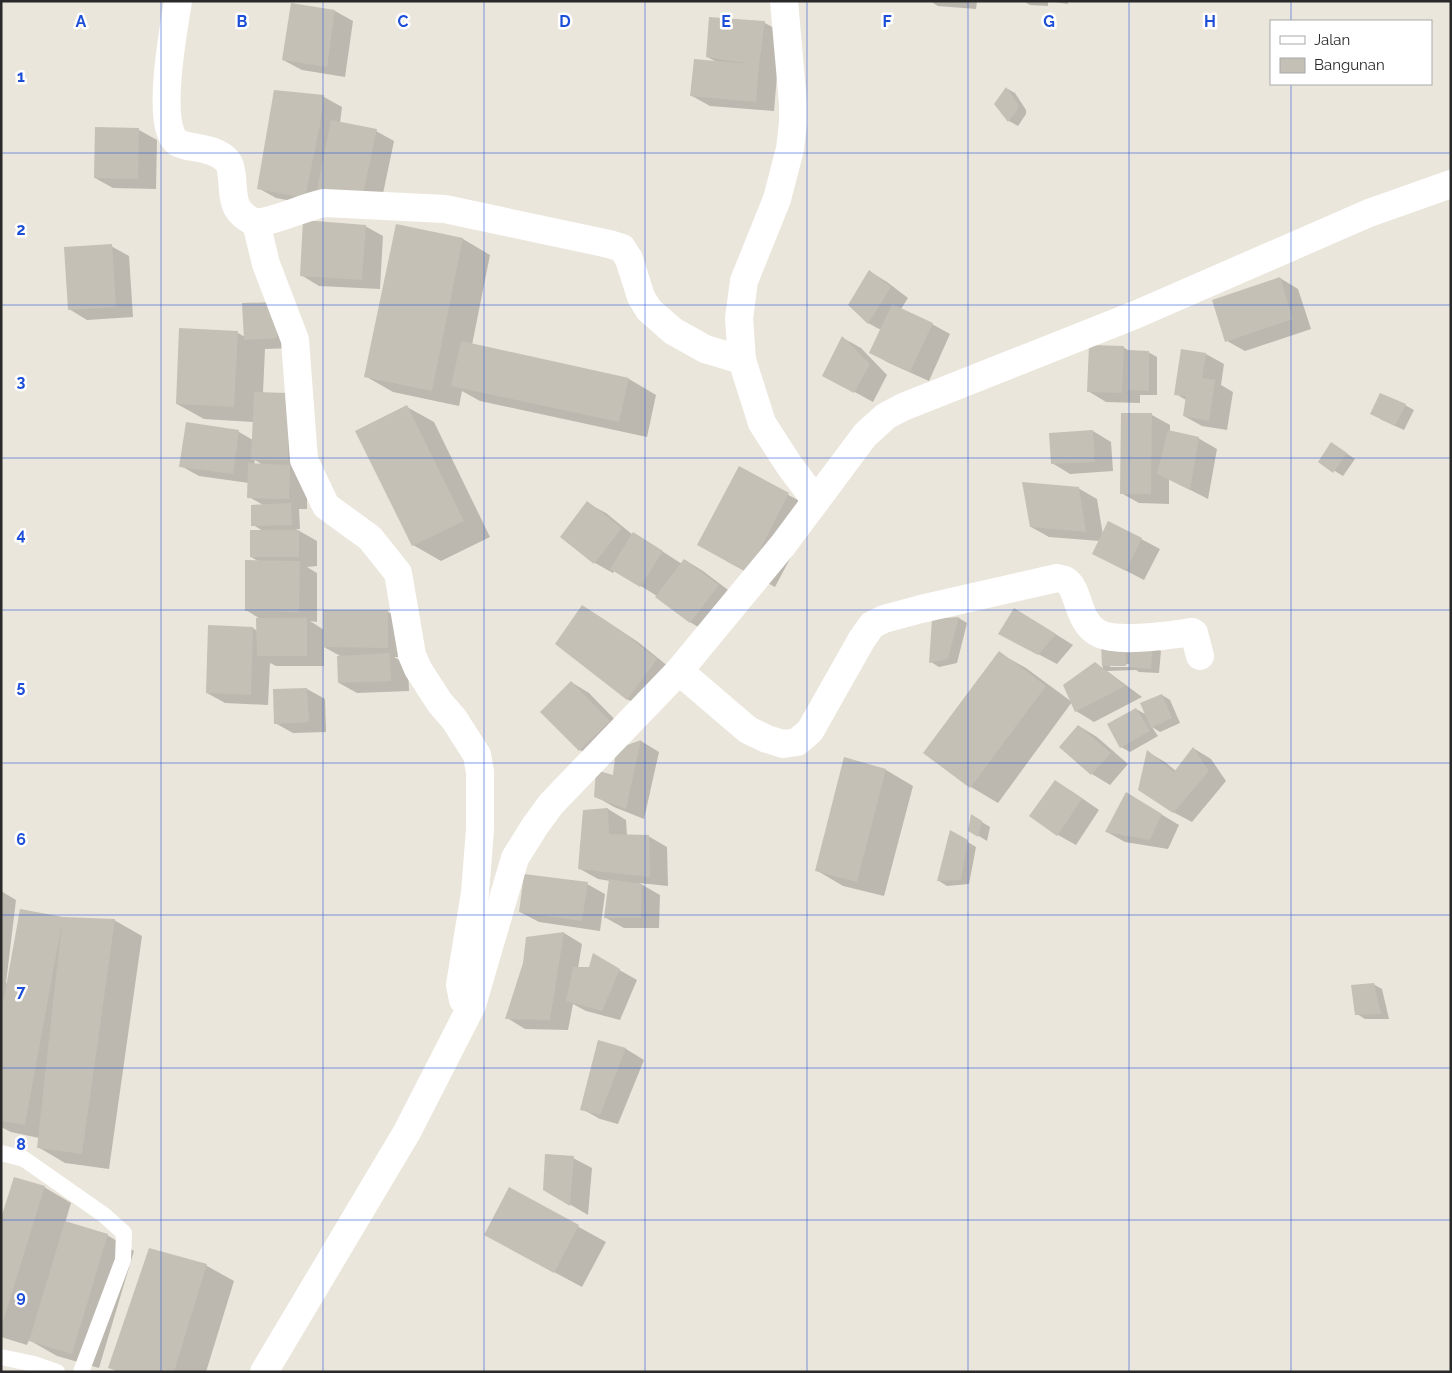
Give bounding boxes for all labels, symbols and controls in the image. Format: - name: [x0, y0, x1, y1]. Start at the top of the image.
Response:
- text: A: [76, 12, 87, 31]
- text: B: [237, 12, 248, 31]
- text: C: [398, 12, 409, 31]
- text: D: [559, 12, 571, 31]
- text: E: [721, 12, 731, 31]
- text: F: [882, 12, 892, 31]
- text: G: [1043, 12, 1055, 31]
- text: H: [1204, 12, 1216, 31]
- legend: [1270, 20, 1432, 85]
- text: Jalan: [1314, 31, 1350, 49]
- text: Bangunan: [1314, 56, 1385, 74]
- text: 1: [17, 67, 25, 86]
- text: 2: [16, 220, 26, 239]
- text: 3: [17, 372, 26, 391]
- text: 4: [16, 525, 26, 544]
- text: 5: [17, 677, 26, 696]
- text: 6: [16, 830, 26, 849]
- text: 7: [17, 982, 26, 1001]
- text: 8: [16, 1135, 26, 1154]
- text: 9: [16, 1287, 26, 1306]

